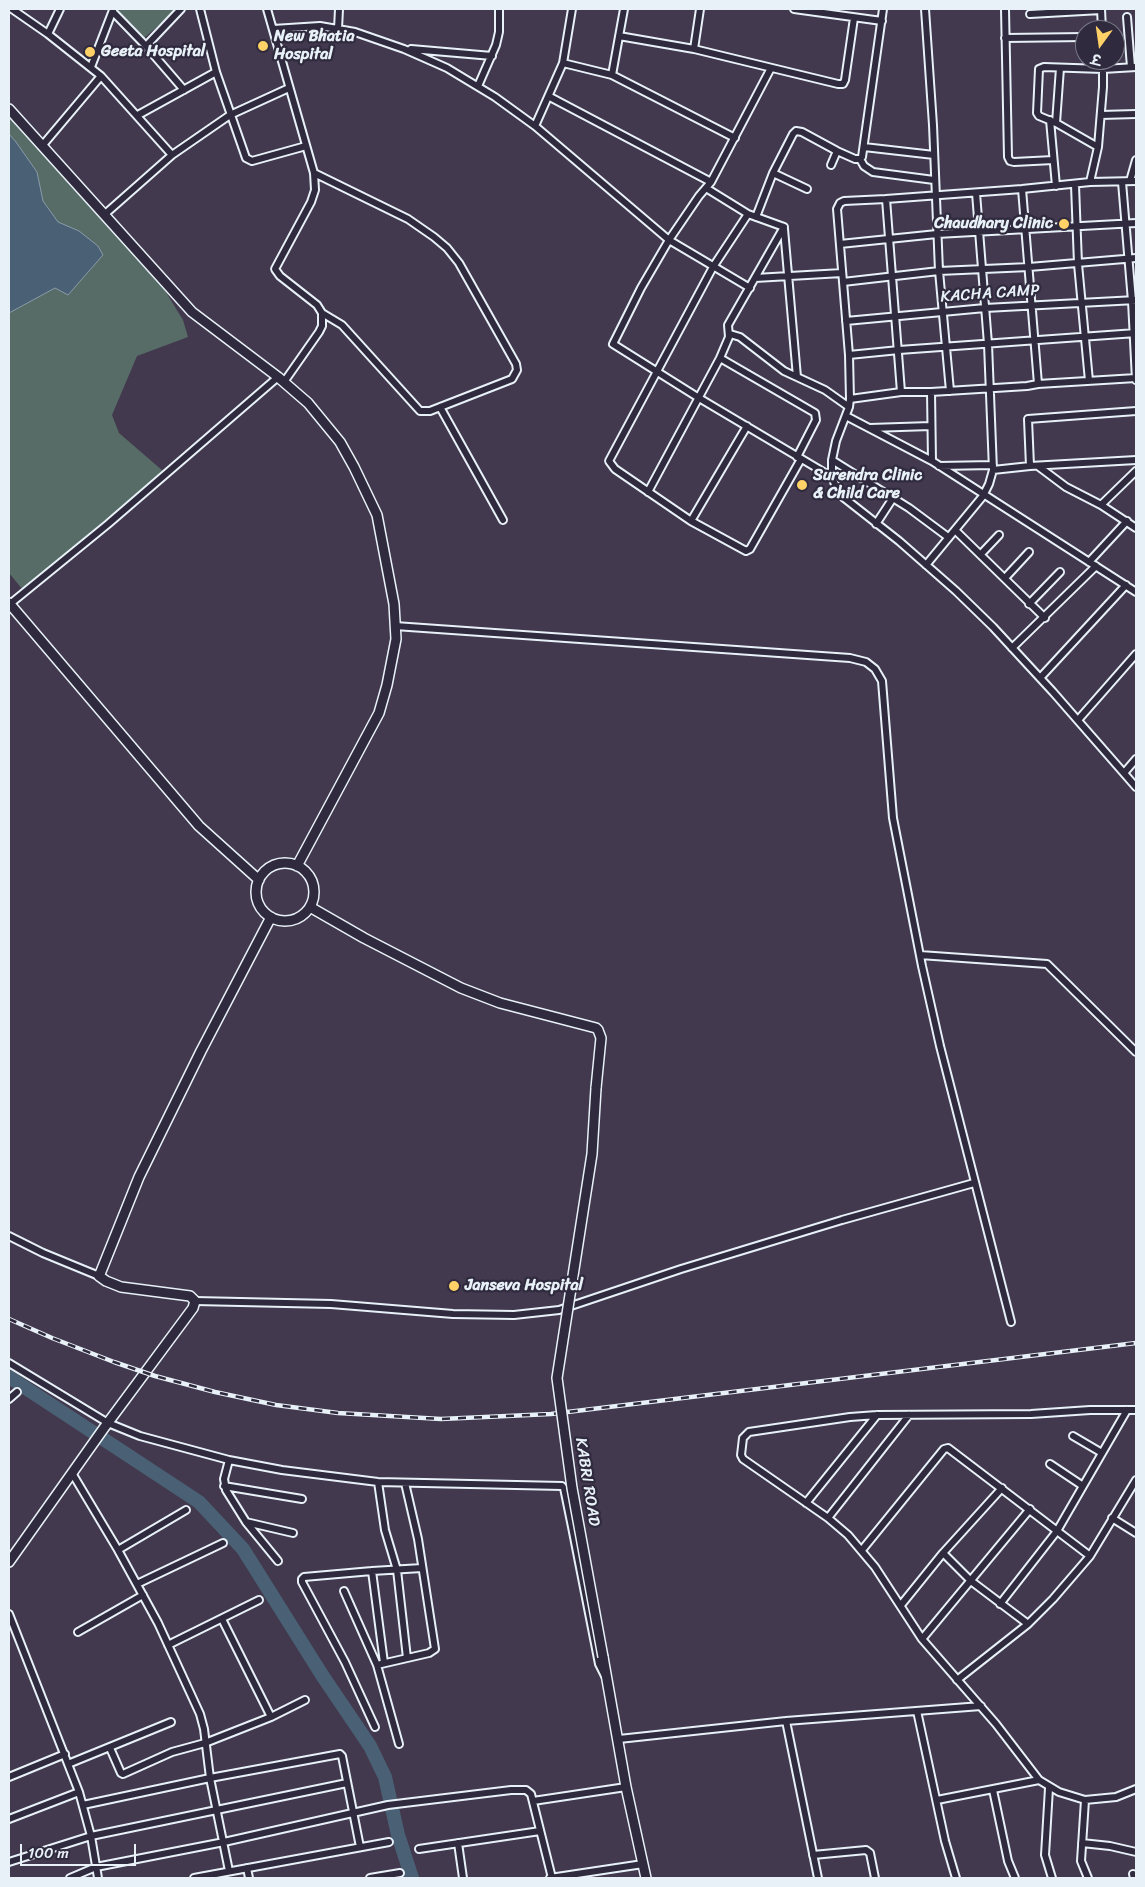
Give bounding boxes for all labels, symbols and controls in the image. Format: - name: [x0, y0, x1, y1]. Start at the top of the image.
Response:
- north arrow: [1075, 20, 1125, 70]
- place label: New Bhatia Hospital: [274, 27, 354, 65]
- marker: New Bhatia Hospital: [256, 39, 270, 53]
- place label: Geeta Hospital: [101, 42, 205, 62]
- marker: Geeta Hospital: [83, 45, 97, 59]
- text: उ: [1089, 46, 1104, 72]
- place label: Chaudhary Clinic: [934, 214, 1053, 234]
- marker: Chaudhary Clinic: [1057, 217, 1071, 231]
- street label: KACHA CAMP: [940, 281, 1040, 307]
- place label: Surendra Clinic & Child Care: [813, 466, 922, 504]
- marker: Surendra Clinic & Child Care: [795, 478, 809, 492]
- place label: Janseva Hospital: [465, 1276, 583, 1296]
- marker: Janseva Hospital: [447, 1279, 461, 1293]
- street label: KABRI ROAD: [571, 1436, 603, 1528]
- scale bar: [22, 1834, 139, 1866]
- text: 100 m: [28, 1840, 69, 1866]

